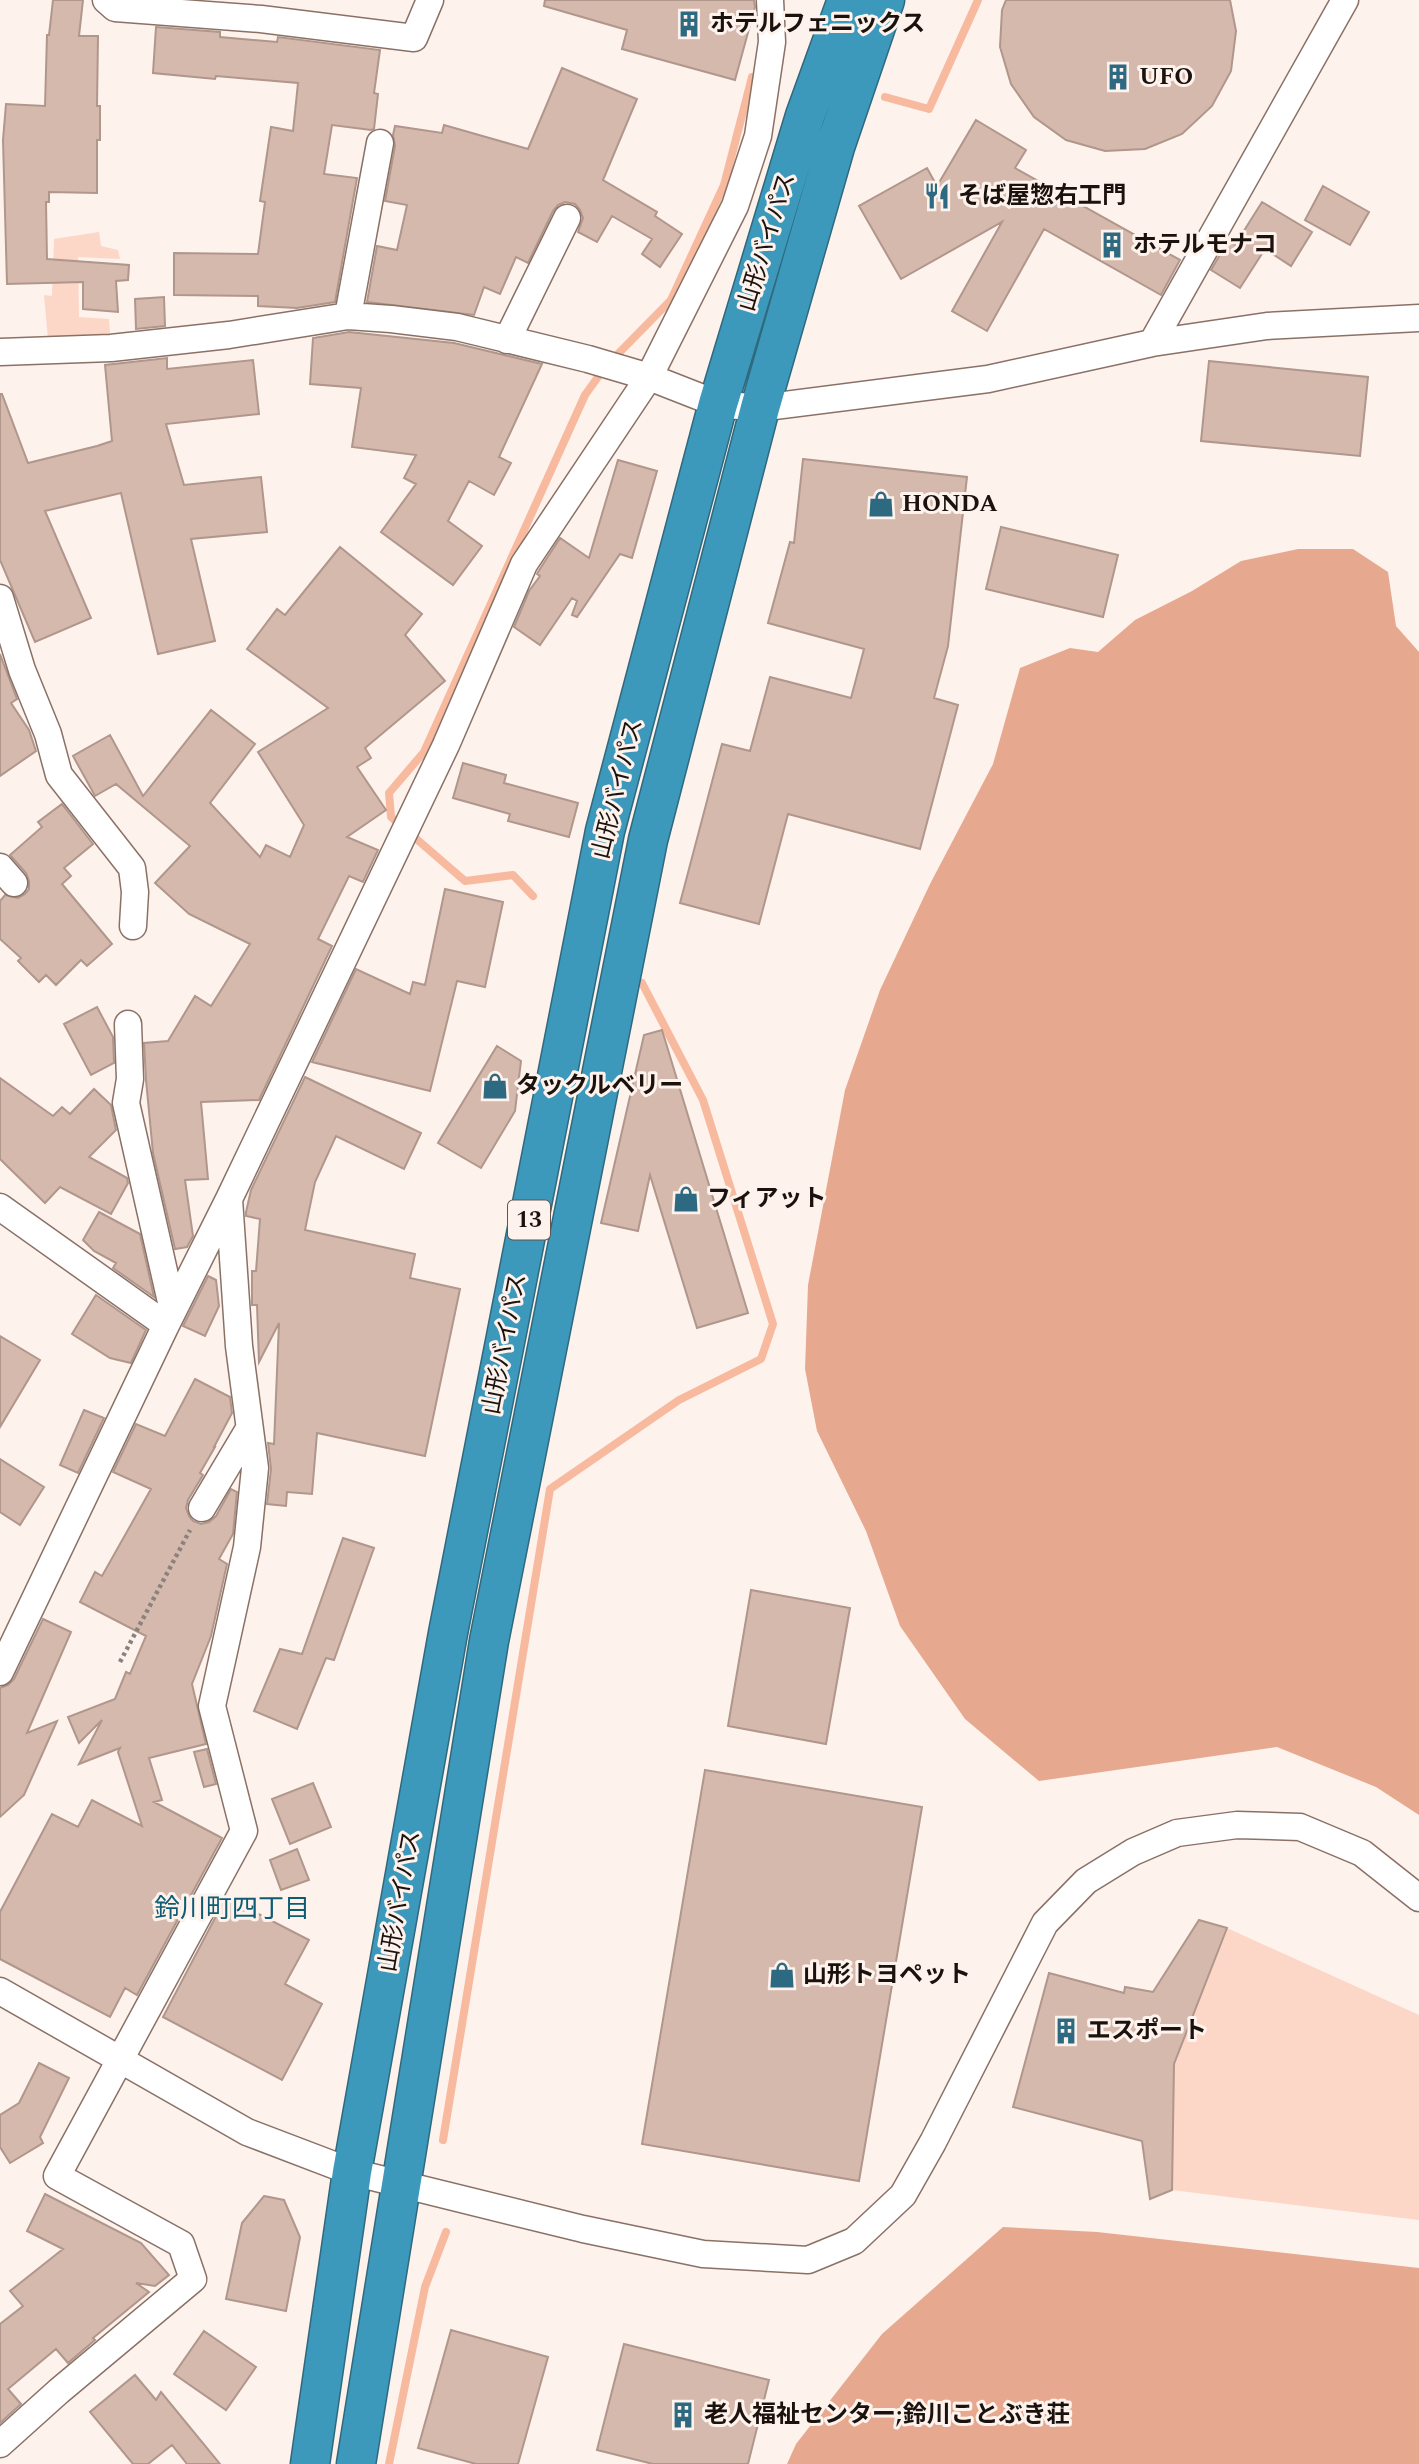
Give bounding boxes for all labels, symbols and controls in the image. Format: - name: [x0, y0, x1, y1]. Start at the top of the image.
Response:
- place label: ホテルフェニックス: [710, 6, 925, 42]
- building icon: ホテルフェニックス: [674, 9, 704, 39]
- place label: UFO: [1139, 59, 1193, 95]
- building icon: UFO: [1103, 62, 1133, 92]
- street label: 山形バイパス: [729, 168, 805, 316]
- place label: そば屋惣右工門: [958, 178, 1126, 214]
- restaurant icon: そば屋惣右工門: [922, 181, 952, 211]
- place label: ホテルモナコ: [1133, 227, 1277, 263]
- building icon: ホテルモナコ: [1097, 230, 1127, 260]
- place label: HONDA: [902, 486, 998, 522]
- shop icon: HONDA: [866, 489, 896, 519]
- street label: 山形バイパス: [583, 715, 653, 863]
- place label: タックルベリー: [516, 1068, 683, 1104]
- shop icon: タックルベリー: [480, 1071, 510, 1101]
- place label: フィアット: [707, 1181, 827, 1217]
- shop icon: フィアット: [671, 1184, 701, 1214]
- road number: 13: [508, 1200, 550, 1240]
- street label: 山形バイパス: [474, 1270, 536, 1418]
- street label: 山形バイパス: [370, 1827, 430, 1975]
- district label: 鈴川町四丁目: [154, 1889, 310, 1929]
- place label: 山形トヨペット: [803, 1957, 971, 1993]
- shop icon: 山形トヨペット: [767, 1960, 797, 1990]
- place label: エスポート: [1087, 2013, 1207, 2049]
- building icon: エスポート: [1051, 2016, 1081, 2046]
- place label: 老人福祉センター;鈴川ことぶき荘: [704, 2397, 1070, 2433]
- building icon: 老人福祉センター;鈴川ことぶき荘: [668, 2400, 698, 2430]

